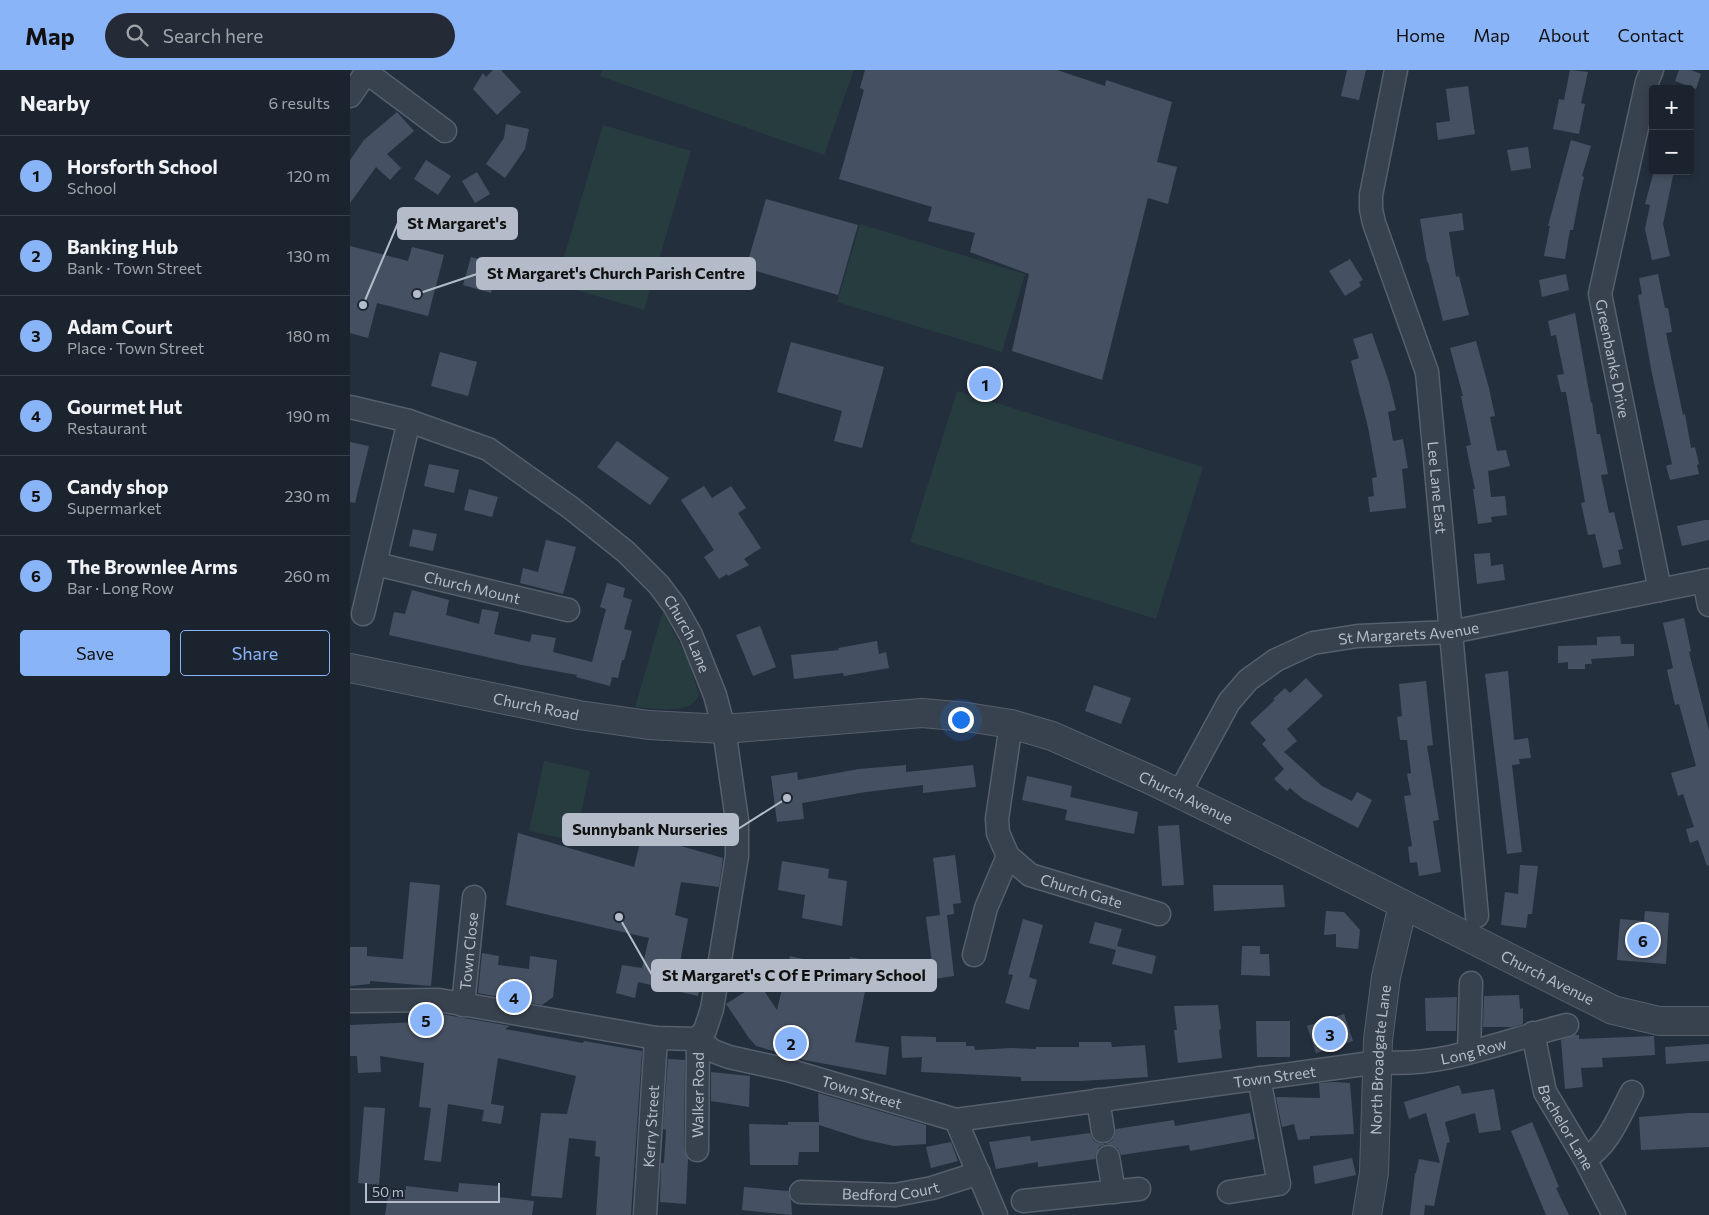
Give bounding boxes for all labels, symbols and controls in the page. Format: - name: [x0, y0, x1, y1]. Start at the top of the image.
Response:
- search box: [105, 13, 455, 58]
- text: Map: [25, 21, 75, 50]
- icon: search: [123, 21, 151, 49]
- text: Search here: [163, 24, 263, 47]
- text: Home: [1396, 24, 1445, 46]
- text: Map: [1473, 24, 1510, 46]
- text: About: [1538, 24, 1590, 46]
- text: Contact: [1618, 24, 1684, 46]
- map controls: [1649, 85, 1694, 175]
- button: +: [1649, 85, 1694, 130]
- text: Nearby: [20, 90, 90, 115]
- text: 6 results: [269, 93, 330, 112]
- button: −: [1649, 130, 1694, 175]
- text: Horsforth School: [67, 155, 218, 178]
- text: 1: [32, 166, 40, 185]
- text: 120 m: [287, 166, 330, 185]
- text: School: [67, 178, 117, 197]
- callout: St Margaret's: [398, 208, 517, 239]
- text: St Margaret's: [407, 213, 507, 232]
- text: Banking Hub: [67, 235, 178, 258]
- text: 2: [31, 246, 41, 265]
- text: 130 m: [287, 246, 330, 265]
- text: Bank · Town Street: [67, 258, 202, 277]
- callout: St Margaret's Church Parish Centre: [477, 258, 755, 289]
- text: St Margaret's Church Parish Centre: [487, 263, 745, 282]
- street label: Greenbanks Drive: [1592, 298, 1634, 420]
- text: Adam Court: [67, 315, 173, 338]
- text: 3: [31, 326, 41, 345]
- text: 180 m: [286, 326, 330, 345]
- text: Place · Town Street: [67, 338, 204, 357]
- pin: 1: [969, 365, 1001, 403]
- text: Gourmet Hut: [67, 395, 182, 418]
- text: 4: [31, 406, 41, 425]
- text: 190 m: [286, 406, 330, 425]
- text: Restaurant: [67, 418, 147, 437]
- street label: Lee Lane East: [1424, 440, 1451, 535]
- text: Candy shop: [67, 475, 169, 498]
- text: 5: [31, 486, 41, 505]
- text: 230 m: [285, 486, 330, 505]
- text: Supermarket: [67, 498, 162, 517]
- text: The Brownlee Arms: [67, 555, 238, 578]
- text: 6: [31, 566, 41, 585]
- text: 260 m: [284, 566, 330, 585]
- street label: Church Mount: [422, 567, 522, 607]
- text: Bar · Long Row: [67, 578, 174, 597]
- street label: Church Lane: [660, 591, 714, 675]
- street label: St Margarets Avenue: [1337, 618, 1480, 648]
- button: Save: [20, 630, 170, 676]
- button: Share: [180, 630, 330, 676]
- street label: Church Road: [492, 689, 581, 724]
- your location: [948, 707, 974, 733]
- street label: Church Avenue: [1136, 767, 1236, 827]
- callout: Sunnybank Nurseries: [563, 814, 738, 845]
- text: Sunnybank Nurseries: [572, 819, 728, 838]
- street label: Church Gate: [1038, 870, 1125, 911]
- street label: Town Close: [456, 911, 481, 991]
- pin: 6: [1627, 921, 1659, 959]
- street label: Church Avenue: [1498, 946, 1597, 1008]
- callout: St Margaret's C Of E Primary School: [652, 960, 936, 991]
- text: St Margaret's C Of E Primary School: [662, 965, 926, 984]
- pin: 4: [498, 978, 530, 1016]
- street label: North Broadgate Lane: [1366, 984, 1394, 1135]
- pin: 5: [410, 1001, 442, 1039]
- pin: 3: [1314, 1015, 1346, 1053]
- pin: 2: [775, 1024, 807, 1062]
- street label: Long Row: [1439, 1034, 1509, 1068]
- street label: Walker Road: [688, 1052, 707, 1138]
- street label: Town Street: [1232, 1062, 1317, 1091]
- street label: Town Street: [819, 1071, 904, 1112]
- street label: Bachelor Lane: [1535, 1083, 1598, 1173]
- street label: Kerry Street: [639, 1084, 662, 1168]
- street label: Bedford Court: [842, 1177, 942, 1204]
- scale bar: [365, 1180, 500, 1203]
- text: 50 m: [372, 1183, 404, 1200]

